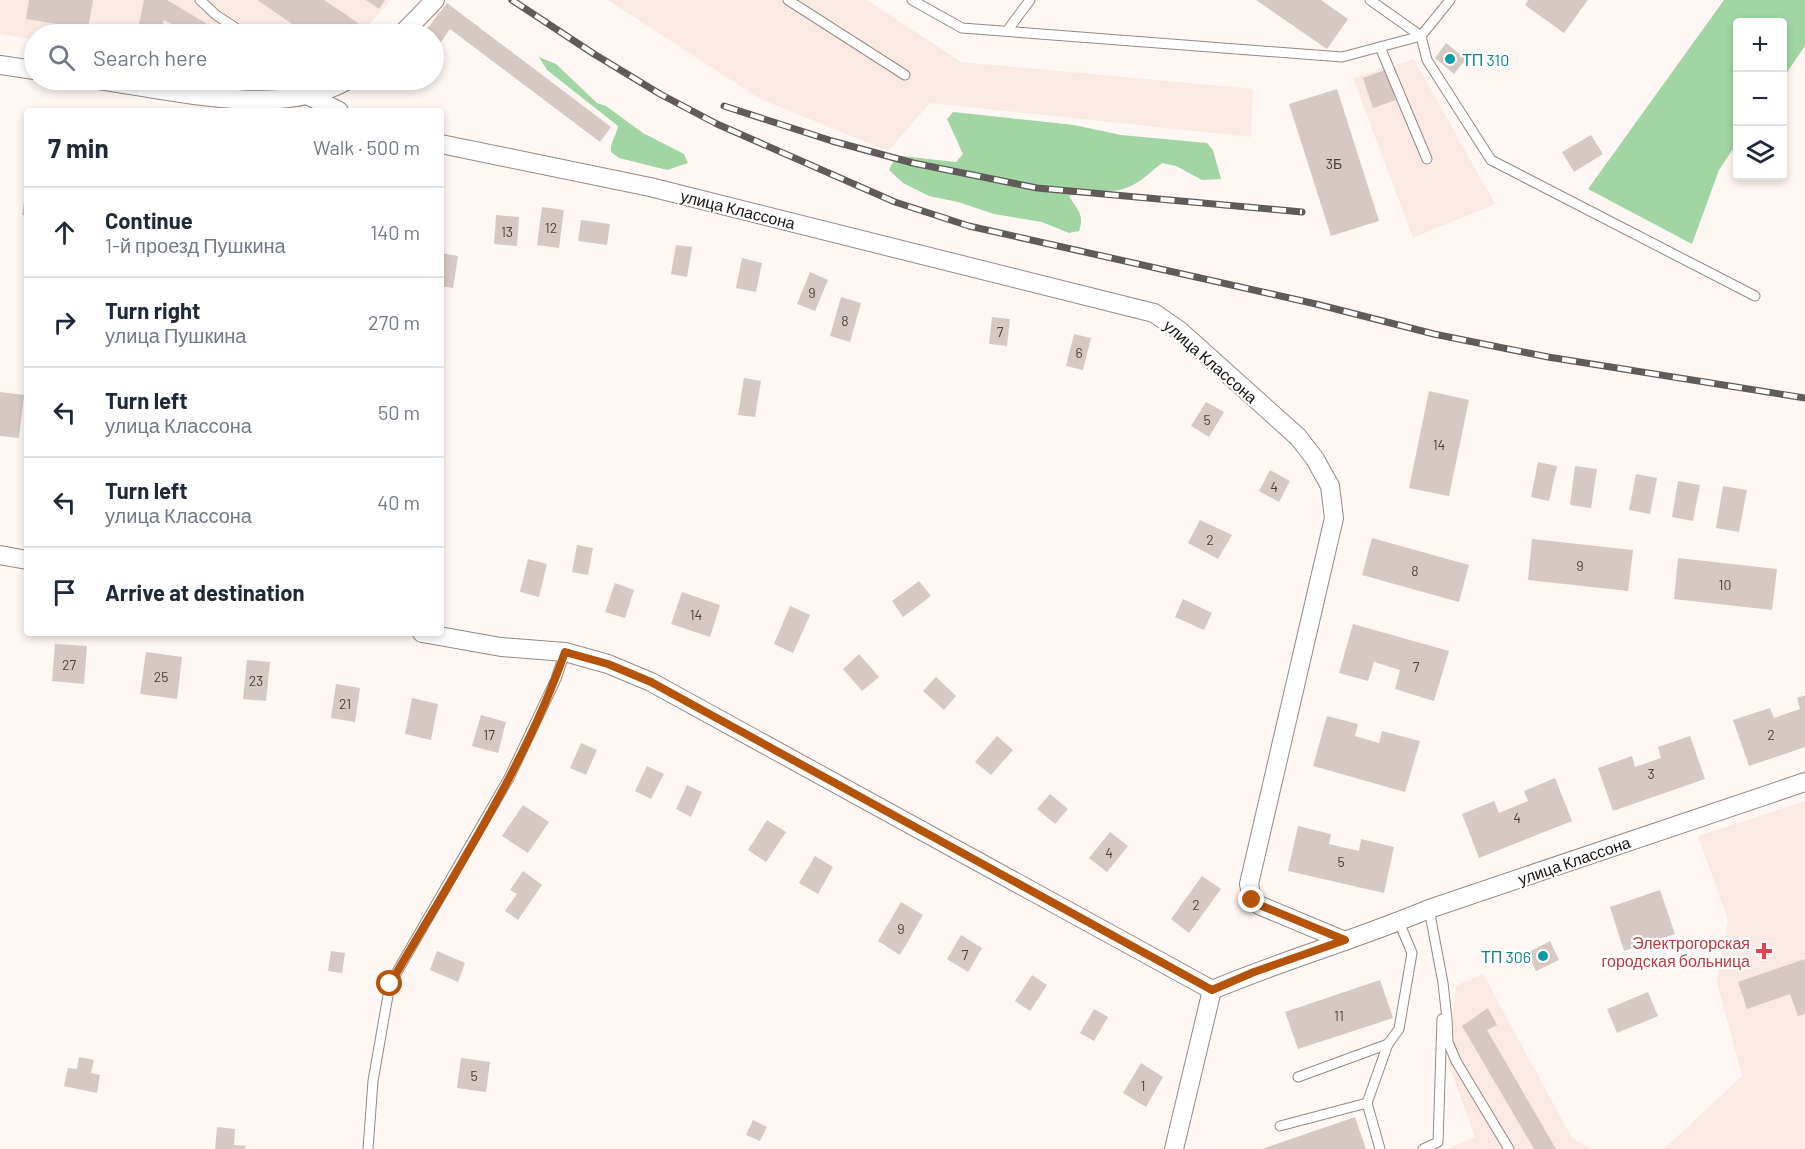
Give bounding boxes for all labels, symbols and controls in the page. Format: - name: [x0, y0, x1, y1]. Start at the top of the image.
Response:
- map controls: [1733, 18, 1787, 180]
- button: +: [1733, 18, 1787, 72]
- search box: [24, 24, 444, 90]
- icon: search: [45, 41, 78, 74]
- text: Search here: [93, 44, 207, 70]
- place label: ТП 310: [1462, 50, 1509, 69]
- marker: ТП 310: [1443, 52, 1457, 66]
- button: −: [1733, 72, 1787, 126]
- button: layers: [1733, 126, 1787, 180]
- text: 7 min: [48, 132, 109, 163]
- text: Walk · 500 m: [313, 135, 420, 159]
- house number: 3Б: [1326, 155, 1342, 172]
- street label: улица Классона: [679, 186, 797, 232]
- text: Continue: [105, 207, 193, 233]
- icon: ahead: [48, 216, 81, 249]
- house number: 12: [545, 219, 557, 236]
- text: 140 m: [370, 220, 420, 244]
- house number: 13: [501, 223, 513, 240]
- text: 1-й проезд Пушкина: [105, 233, 286, 257]
- house number: 9: [808, 284, 816, 301]
- text: Turn right: [105, 297, 200, 323]
- icon: right: [48, 306, 81, 339]
- text: 270 m: [368, 310, 420, 334]
- house number: 8: [841, 312, 849, 329]
- street label: улица Классона: [1160, 315, 1262, 407]
- text: улица Пушкина: [105, 323, 247, 347]
- house number: 7: [997, 323, 1004, 340]
- house number: 6: [1075, 344, 1083, 361]
- text: Turn left: [105, 387, 188, 413]
- icon: left: [48, 396, 81, 429]
- text: 50 m: [378, 400, 420, 424]
- house number: 5: [1203, 411, 1211, 428]
- text: улица Классона: [105, 413, 252, 437]
- house number: 14: [1433, 436, 1445, 453]
- text: Turn left: [105, 477, 188, 503]
- house number: 4: [1270, 478, 1278, 495]
- icon: left: [48, 486, 81, 519]
- text: 40 m: [377, 490, 420, 514]
- text: улица Классона: [105, 503, 252, 527]
- house number: 2: [1206, 531, 1214, 548]
- house number: 9: [1576, 557, 1584, 574]
- house number: 8: [1411, 562, 1419, 579]
- icon: arrive: [48, 576, 81, 609]
- house number: 10: [1719, 576, 1731, 593]
- text: Arrive at destination: [105, 579, 304, 605]
- house number: 14: [690, 606, 702, 623]
- house number: 27: [62, 656, 76, 673]
- house number: 7: [1413, 658, 1420, 675]
- house number: 25: [154, 668, 168, 685]
- house number: 23: [249, 672, 263, 689]
- house number: 21: [339, 695, 351, 712]
- house number: 17: [483, 726, 495, 743]
- house number: 2: [1767, 726, 1775, 743]
- house number: 3: [1647, 765, 1655, 782]
- house number: 4: [1513, 809, 1521, 826]
- street label: улица Классона: [1515, 832, 1633, 888]
- house number: 4: [1105, 844, 1113, 861]
- house number: 5: [1337, 853, 1345, 870]
- route end: [1238, 886, 1264, 912]
- house number: 2: [1192, 896, 1200, 913]
- house number: 9: [897, 920, 905, 937]
- place label: Электрогорская городская больница: [1602, 933, 1750, 970]
- marker: Электрогорская городская больница: [1755, 942, 1773, 960]
- house number: 7: [962, 946, 969, 963]
- place label: ТП 306: [1481, 947, 1531, 966]
- marker: ТП 306: [1536, 949, 1550, 963]
- route start: [376, 970, 402, 996]
- house number: 11: [1334, 1007, 1344, 1024]
- house number: 5: [470, 1067, 478, 1084]
- house number: 1: [1141, 1077, 1145, 1094]

